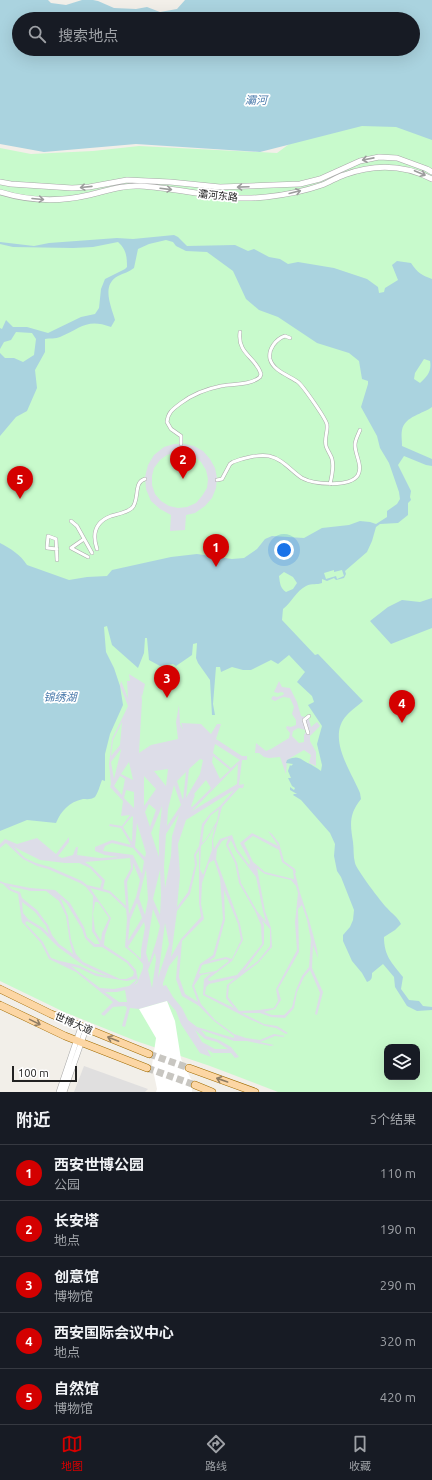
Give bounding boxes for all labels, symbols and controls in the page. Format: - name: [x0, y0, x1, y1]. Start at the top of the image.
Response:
- search box: [12, 12, 420, 56]
- icon: search: [26, 23, 48, 45]
- text: 搜索地点: [58, 27, 118, 44]
- water label: 灞河: [245, 94, 269, 106]
- one-way arrow: [362, 156, 375, 164]
- one-way arrow: [414, 170, 426, 178]
- one-way arrow: [80, 183, 93, 190]
- one-way arrow: [237, 183, 250, 190]
- one-way arrow: [159, 185, 172, 193]
- one-way arrow: [288, 187, 301, 195]
- street label: 灞河东路: [197, 188, 238, 203]
- one-way arrow: [31, 196, 44, 203]
- pin: 2: [170, 446, 196, 479]
- pin: 5: [7, 466, 33, 499]
- pin: 1: [203, 534, 229, 567]
- your location: [274, 540, 294, 560]
- pin: 3: [154, 665, 180, 698]
- pin: 4: [389, 690, 415, 723]
- water label: 锦绣湖: [44, 691, 78, 703]
- street label: 世博大道: [53, 1011, 94, 1036]
- one-way arrow: [29, 1019, 41, 1026]
- one-way arrow: [107, 1035, 119, 1043]
- map controls: [384, 1044, 420, 1080]
- button: layers: [384, 1044, 420, 1080]
- scale bar: [12, 1064, 77, 1083]
- text: 100 m: [18, 1067, 49, 1079]
- one-way arrow: [216, 1076, 228, 1084]
- text: 附近: [16, 1110, 50, 1129]
- text: 5个结果: [370, 1112, 416, 1126]
- text: 西安世博公园: [54, 1156, 144, 1173]
- text: 1: [25, 1166, 33, 1180]
- text: 110 m: [380, 1166, 416, 1180]
- text: 公园: [54, 1177, 80, 1191]
- text: 长安塔: [54, 1212, 99, 1229]
- text: 2: [25, 1222, 33, 1236]
- text: 190 m: [380, 1222, 416, 1236]
- text: 地点: [54, 1233, 80, 1247]
- text: 创意馆: [54, 1268, 99, 1285]
- text: 3: [25, 1278, 33, 1292]
- text: 290 m: [380, 1278, 416, 1292]
- text: 博物馆: [54, 1289, 93, 1303]
- text: 西安国际会议中心: [54, 1324, 174, 1341]
- text: 4: [25, 1334, 33, 1348]
- text: 320 m: [380, 1334, 416, 1348]
- text: 地点: [54, 1345, 80, 1359]
- text: 自然馆: [54, 1380, 99, 1397]
- text: 5: [25, 1390, 33, 1404]
- text: 420 m: [380, 1390, 416, 1404]
- text: 博物馆: [54, 1401, 93, 1415]
- tab: 地图: [61, 1433, 83, 1473]
- tab: 路线: [205, 1433, 227, 1473]
- tab: 收藏: [349, 1433, 371, 1473]

